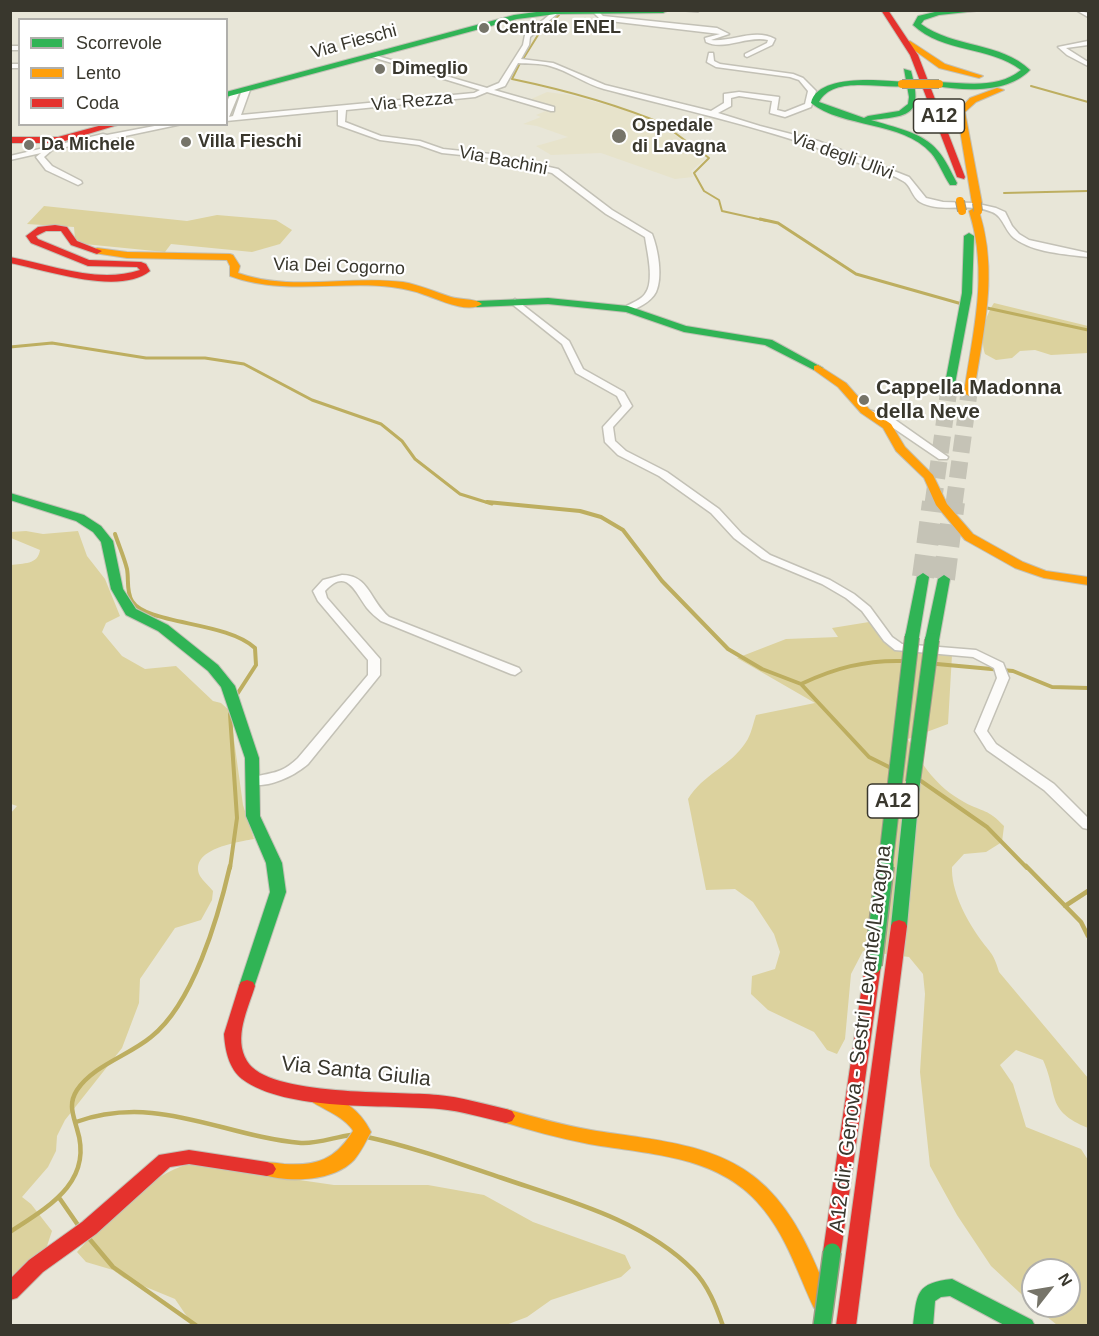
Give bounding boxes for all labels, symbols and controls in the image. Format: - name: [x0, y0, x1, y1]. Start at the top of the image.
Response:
- place label: Centrale ENEL: [496, 17, 621, 39]
- legend: [18, 18, 228, 126]
- street label: Via Fieschi: [309, 20, 399, 64]
- marker: Centrale ENEL: [477, 21, 491, 35]
- text: Scorrevole: [76, 33, 162, 53]
- place label: Dimeglio: [392, 58, 468, 80]
- marker: Dimeglio: [373, 62, 387, 76]
- text: Lento: [76, 63, 121, 83]
- street label: Via Rezza: [370, 88, 454, 116]
- text: Coda: [76, 93, 119, 113]
- road number: A12: [914, 99, 964, 133]
- place label: Ospedale di Lavagna: [632, 115, 726, 158]
- marker: Ospedale di Lavagna: [610, 127, 628, 145]
- street label: Via degli Ulivi: [788, 127, 896, 185]
- place label: Villa Fieschi: [198, 131, 302, 153]
- place label: Da Michele: [41, 134, 135, 156]
- marker: Villa Fieschi: [179, 135, 193, 149]
- marker: Da Michele: [22, 138, 36, 152]
- street label: Via Bachini: [457, 142, 549, 180]
- street label: Via Dei Cogorno: [273, 254, 405, 280]
- place label: Cappella Madonna della Neve: [876, 375, 1062, 425]
- marker: Cappella Madonna della Neve: [857, 393, 871, 407]
- road number: A12: [868, 784, 918, 818]
- street label: A12 dir. Genova - Sestri Levante/Lavagna: [825, 844, 897, 1234]
- street label: Via Santa Giulia: [280, 1052, 432, 1092]
- north arrow: [1021, 1258, 1081, 1318]
- text: N: [1055, 1270, 1075, 1289]

